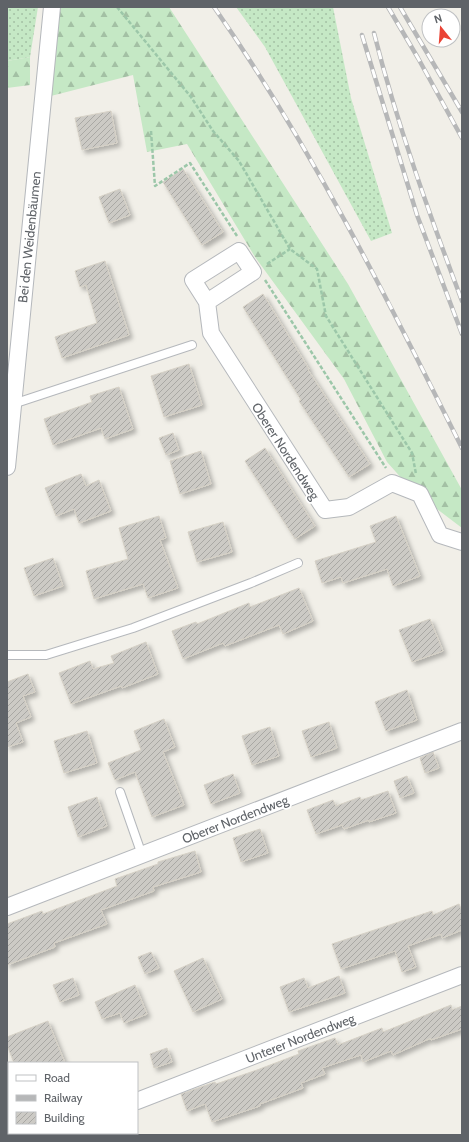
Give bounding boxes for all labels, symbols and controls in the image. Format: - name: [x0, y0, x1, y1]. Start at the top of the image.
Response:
- north arrow: [421, 8, 461, 48]
- text: N: [432, 11, 444, 26]
- street label: Bei den Weidenbäumen: [14, 170, 44, 304]
- street label: Oberer Nordendweg: [249, 400, 324, 503]
- street label: Oberer Nordendweg: [180, 791, 291, 847]
- street label: Unterer Nordendweg: [243, 1010, 357, 1066]
- legend: [8, 1062, 138, 1134]
- text: Road: [44, 1070, 70, 1085]
- text: Railway: [44, 1090, 82, 1105]
- text: Building: [44, 1110, 86, 1125]

